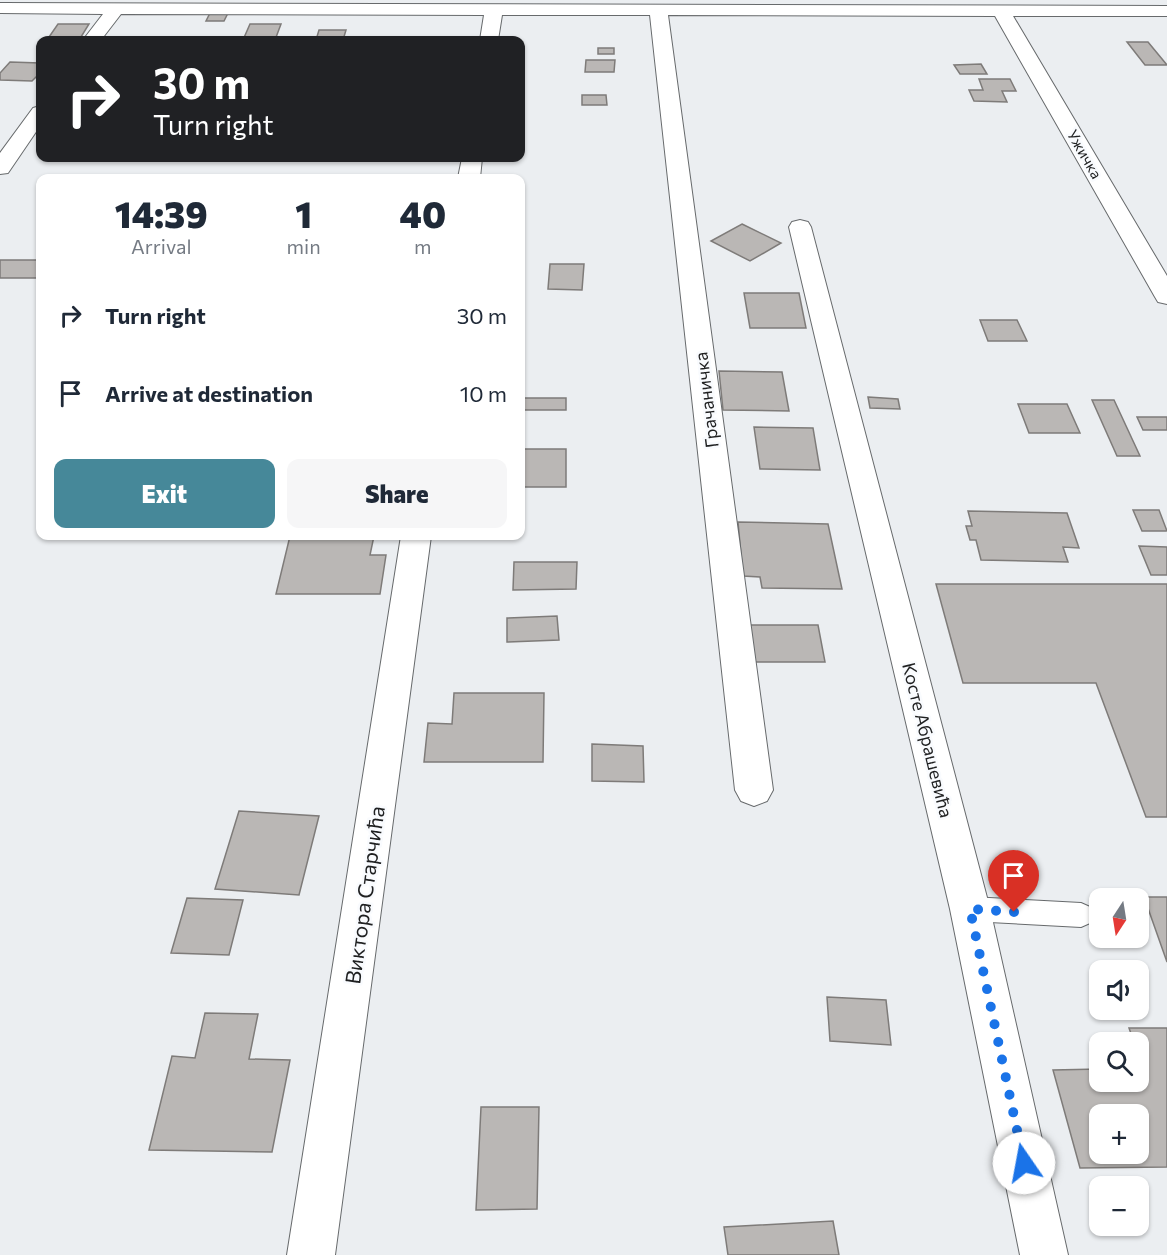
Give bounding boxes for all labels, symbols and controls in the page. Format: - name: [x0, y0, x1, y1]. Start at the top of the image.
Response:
- text: 30 m: [153, 56, 250, 108]
- icon: right: [54, 60, 132, 138]
- text: Turn right: [153, 108, 273, 141]
- street label: Ужичка: [1064, 126, 1106, 182]
- text: 14:39: [115, 191, 208, 235]
- text: 1: [295, 191, 312, 235]
- text: 40: [400, 191, 446, 235]
- text: Arrival: [131, 234, 192, 258]
- text: min: [287, 234, 321, 258]
- text: m: [414, 234, 432, 258]
- icon: right: [54, 299, 87, 332]
- text: Turn right: [105, 302, 206, 329]
- text: 30 m: [457, 302, 507, 329]
- street label: Грачаничка: [689, 351, 723, 449]
- icon: arrive: [54, 377, 87, 410]
- text: Arrive at destination: [105, 380, 313, 407]
- text: 10 m: [460, 380, 507, 407]
- button: Exit: [54, 459, 275, 528]
- button: Share: [287, 459, 507, 528]
- street label: Косте Абрашевића: [898, 660, 958, 820]
- street label: Виктора Старчића: [339, 804, 389, 986]
- pin: [988, 850, 1039, 912]
- icon: arrive: [997, 859, 1030, 892]
- north arrow: [1089, 888, 1149, 948]
- map controls: [1089, 888, 1149, 1236]
- button: sound: [1089, 960, 1149, 1020]
- button: search: [1089, 1032, 1149, 1092]
- button: +: [1089, 1104, 1149, 1164]
- position arrow: [992, 1131, 1056, 1195]
- button: −: [1089, 1176, 1149, 1236]

